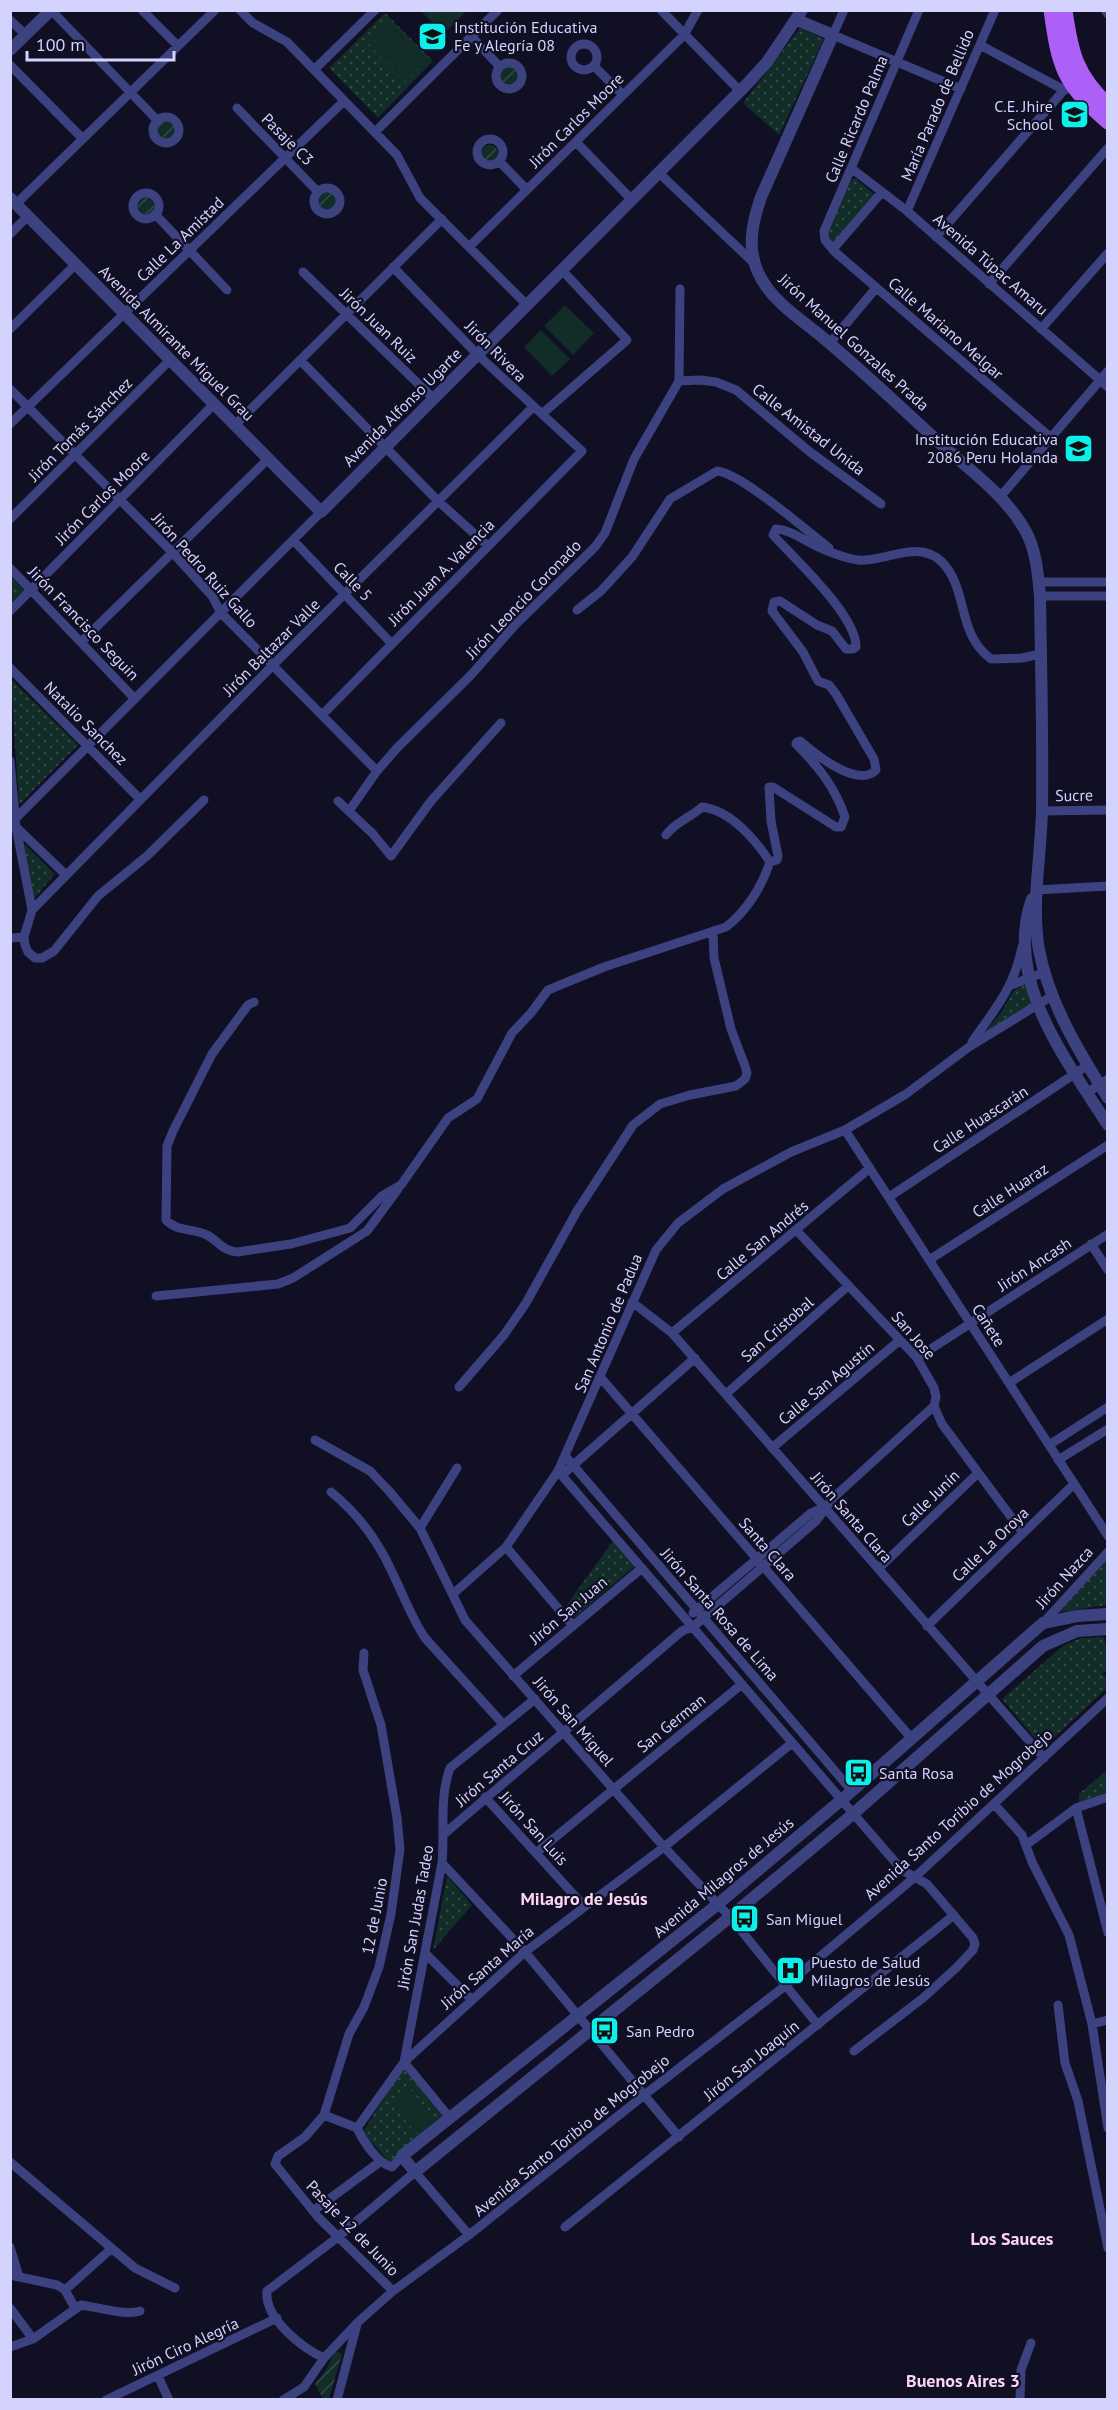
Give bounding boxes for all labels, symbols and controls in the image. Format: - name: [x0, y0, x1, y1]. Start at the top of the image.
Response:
- place label: Institución Educativa Fe y Alegría 08: [454, 17, 597, 55]
- school or university icon: Institución Educativa Fe y Alegría 08: [417, 20, 449, 52]
- scale bar: [27, 24, 174, 62]
- street label: María Parado de Bellido: [896, 26, 978, 184]
- text: 100 m: [36, 33, 85, 56]
- street label: Calle Ricardo Palma: [820, 52, 892, 186]
- street label: Jirón Carlos Moore: [524, 68, 628, 172]
- place label: C.E. Jhire School: [994, 96, 1053, 134]
- school or university icon: C.E. Jhire School: [1058, 99, 1090, 131]
- street label: Pasaje C3: [258, 109, 318, 169]
- street label: Calle La Amistad: [132, 192, 228, 286]
- street label: Avenida Túpac Amaru: [929, 209, 1053, 319]
- street label: Avenida Almirante Miguel Grau: [95, 261, 259, 425]
- street label: Jirón Manuel Gonzales Prada: [774, 269, 933, 415]
- street label: Calle Mariano Melgar: [884, 273, 1008, 384]
- street label: Jirón Juan Ruiz: [335, 282, 422, 367]
- street label: Jirón Rivera: [460, 315, 531, 386]
- street label: Avenida Alfonso Ugarte: [338, 343, 466, 471]
- street label: Jirón Tomás Sánchez: [23, 373, 136, 486]
- street label: Calle Amistad Unida: [749, 379, 869, 479]
- place label: Institución Educativa 2086 Peru Holanda: [915, 429, 1058, 467]
- school or university icon: Institución Educativa 2086 Peru Holanda: [1063, 432, 1095, 464]
- street label: Jirón Carlos Moore: [50, 445, 154, 549]
- street label: Jirón Pedro Ruiz Gallo: [147, 507, 262, 632]
- street label: Jirón Juan A. Valencia: [383, 514, 499, 630]
- street label: Jirón Leoncio Coronado: [460, 535, 585, 663]
- street label: Calle 5: [329, 557, 377, 605]
- street label: Jirón Francisco Seguin: [24, 561, 144, 684]
- street label: Jirón Baltazar Valle: [218, 594, 324, 700]
- street label: Natalio Sanchez: [40, 677, 132, 769]
- street label: Sucre: [1055, 785, 1093, 805]
- street label: Calle Huascarán: [928, 1081, 1032, 1157]
- street label: Calle Huaraz: [968, 1158, 1052, 1222]
- street label: Calle San Andrés: [712, 1195, 812, 1284]
- street label: Jirón Ancash: [992, 1233, 1075, 1296]
- street label: San Antonio de Padua: [570, 1250, 646, 1396]
- street label: San Cristobal: [737, 1292, 818, 1366]
- street label: Cañete: [968, 1300, 1010, 1350]
- street label: San Jose: [888, 1307, 940, 1363]
- street label: Calle San Agustín: [774, 1337, 878, 1429]
- street label: Calle Junín: [897, 1465, 963, 1531]
- street label: Jirón Santa Clara: [806, 1467, 897, 1567]
- street label: Calle La Oroya: [947, 1502, 1033, 1586]
- street label: Santa Clara: [735, 1513, 801, 1585]
- street label: Jirón Nazca: [1030, 1542, 1097, 1613]
- street label: Jirón Santa Rosa de Lima: [656, 1543, 783, 1685]
- street label: Jirón San Juan: [524, 1572, 611, 1649]
- street label: Jirón San Miguel: [529, 1671, 619, 1770]
- street label: San German: [633, 1689, 709, 1757]
- street label: Avenida Santo Toribio de Mogrobejo: [860, 1724, 1056, 1904]
- street label: Jirón Santa Cruz: [450, 1725, 547, 1811]
- bus stop icon: Santa Rosa: [842, 1757, 874, 1789]
- place label: Santa Rosa: [879, 1763, 954, 1783]
- street label: Jirón San Luis: [495, 1786, 573, 1869]
- street label: Avenida Milagros de Jesús: [649, 1812, 798, 1942]
- street label: Jirón San Judas Tadeo: [392, 1843, 438, 1992]
- street label: 12 de Junio: [357, 1876, 391, 1956]
- district label: Milagro de Jesús: [520, 1887, 648, 1910]
- bus stop icon: San Miguel: [729, 1903, 761, 1935]
- place label: San Miguel: [766, 1909, 843, 1929]
- street label: Jirón Santa María: [436, 1921, 538, 2014]
- place label: Puesto de Salud Milagros de Jesús: [811, 1952, 930, 1990]
- hospital icon: Puesto de Salud Milagros de Jesús: [774, 1955, 806, 1987]
- bus stop icon: San Pedro: [589, 2015, 621, 2047]
- street label: Jirón San Joaquín: [699, 2015, 803, 2105]
- place label: San Pedro: [626, 2021, 695, 2041]
- street label: Avenida Santo Toribio de Mogrobejo: [469, 2050, 673, 2220]
- street label: Pasaje 12 de Junio: [302, 2176, 404, 2280]
- district label: Los Sauces: [971, 2227, 1054, 2250]
- street label: Jirón Ciro Alegría: [128, 2313, 242, 2380]
- district label: Buenos Aires 3: [906, 2369, 1020, 2392]

